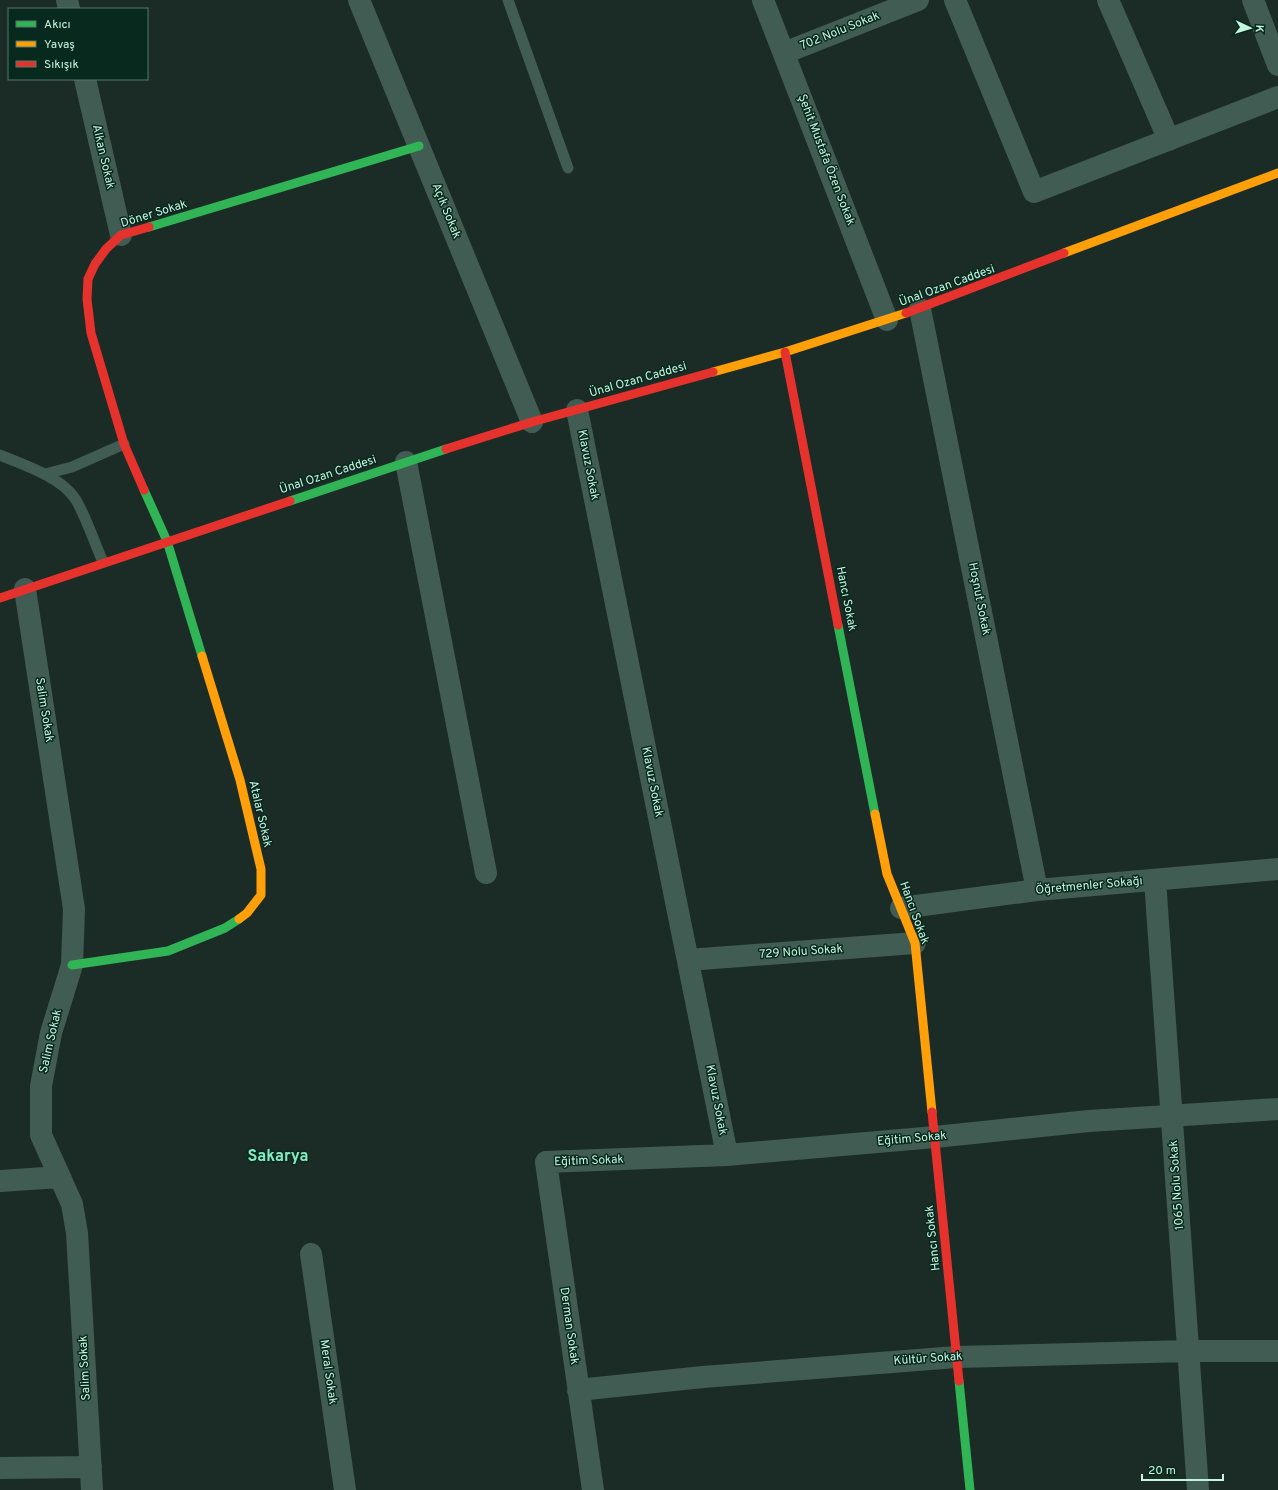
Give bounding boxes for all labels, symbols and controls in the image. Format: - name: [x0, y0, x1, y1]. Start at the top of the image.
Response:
- legend: [8, 8, 148, 80]
- street label: 702 Nolu Sokak: [798, 8, 882, 54]
- north arrow: [1230, 8, 1270, 48]
- text: Akıcı: [44, 17, 71, 33]
- text: K: [1252, 24, 1266, 33]
- text: Yavaş: [44, 37, 75, 53]
- text: Sıkışık: [44, 57, 79, 73]
- street label: Şehit Mustafa Özen Sokak: [794, 92, 858, 228]
- street label: Alkan Sokak: [88, 123, 118, 191]
- street label: Açık Sokak: [428, 181, 464, 241]
- street label: Döner Sokak: [119, 196, 189, 232]
- street label: Ünal Ozan Caddesi: [897, 261, 997, 311]
- street label: Ünal Ozan Caddesi: [587, 358, 689, 402]
- street label: Klavuz Sokak: [573, 428, 603, 502]
- street label: Ünal Ozan Caddesi: [278, 452, 378, 498]
- street label: Hoşnut Sokak: [964, 561, 994, 637]
- street label: Hancı Sokak: [832, 565, 860, 633]
- street label: Salim Sokak: [31, 677, 57, 743]
- street label: Klavuz Sokak: [637, 745, 667, 819]
- street label: Atalar Sokak: [245, 779, 275, 849]
- street label: Öğretmenler Sokağı: [1035, 873, 1143, 899]
- street label: Hancı Sokak: [895, 879, 933, 947]
- street label: 729 Nolu Sokak: [759, 941, 843, 963]
- street label: Salim Sokak: [36, 1007, 66, 1075]
- street label: Klavuz Sokak: [701, 1063, 731, 1137]
- street label: Eğitim Sokak: [877, 1128, 947, 1150]
- street label: 1065 Nolu Sokak: [1166, 1140, 1188, 1230]
- district label: Sakarya: [248, 1147, 308, 1167]
- street label: Eğitim Sokak: [554, 1152, 624, 1170]
- street label: Hancı Sokak: [922, 1204, 944, 1272]
- street label: Derman Sokak: [556, 1286, 582, 1366]
- street label: Salim Sokak: [75, 1335, 95, 1401]
- street label: Meral Sokak: [316, 1339, 340, 1405]
- street label: Kültür Sokak: [893, 1349, 963, 1369]
- scale bar: [1142, 1456, 1223, 1482]
- text: 20 m: [1148, 1463, 1176, 1479]

